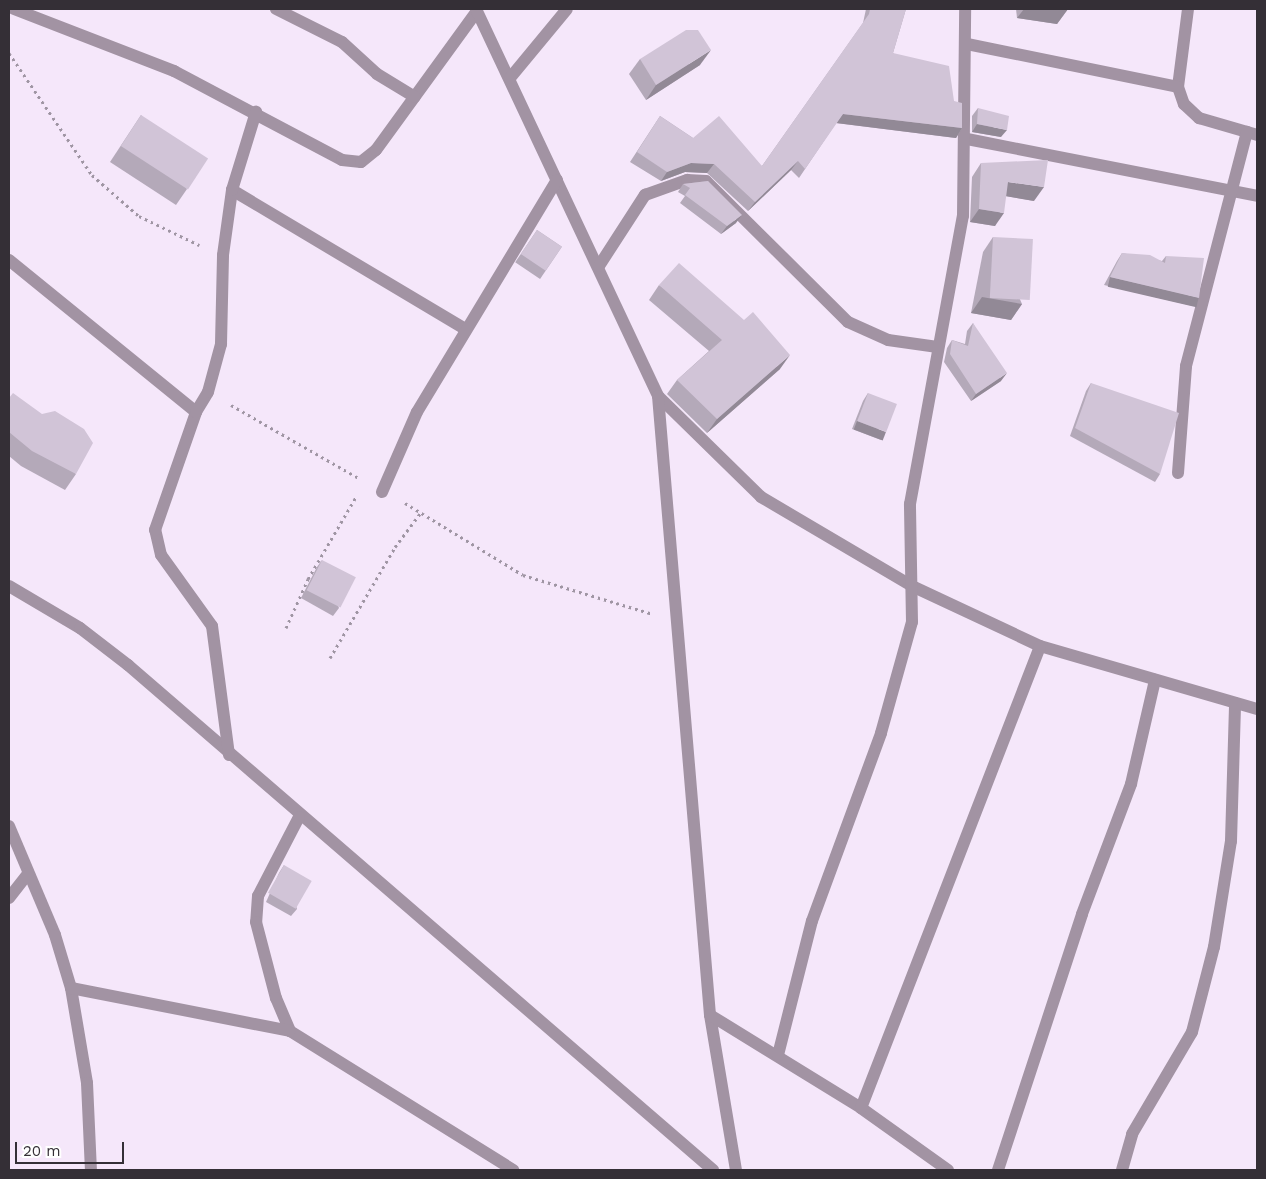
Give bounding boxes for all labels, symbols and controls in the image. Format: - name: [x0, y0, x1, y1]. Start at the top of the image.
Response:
- scale bar: [18, 1132, 126, 1164]
- text: 20 m: [23, 1142, 61, 1160]

